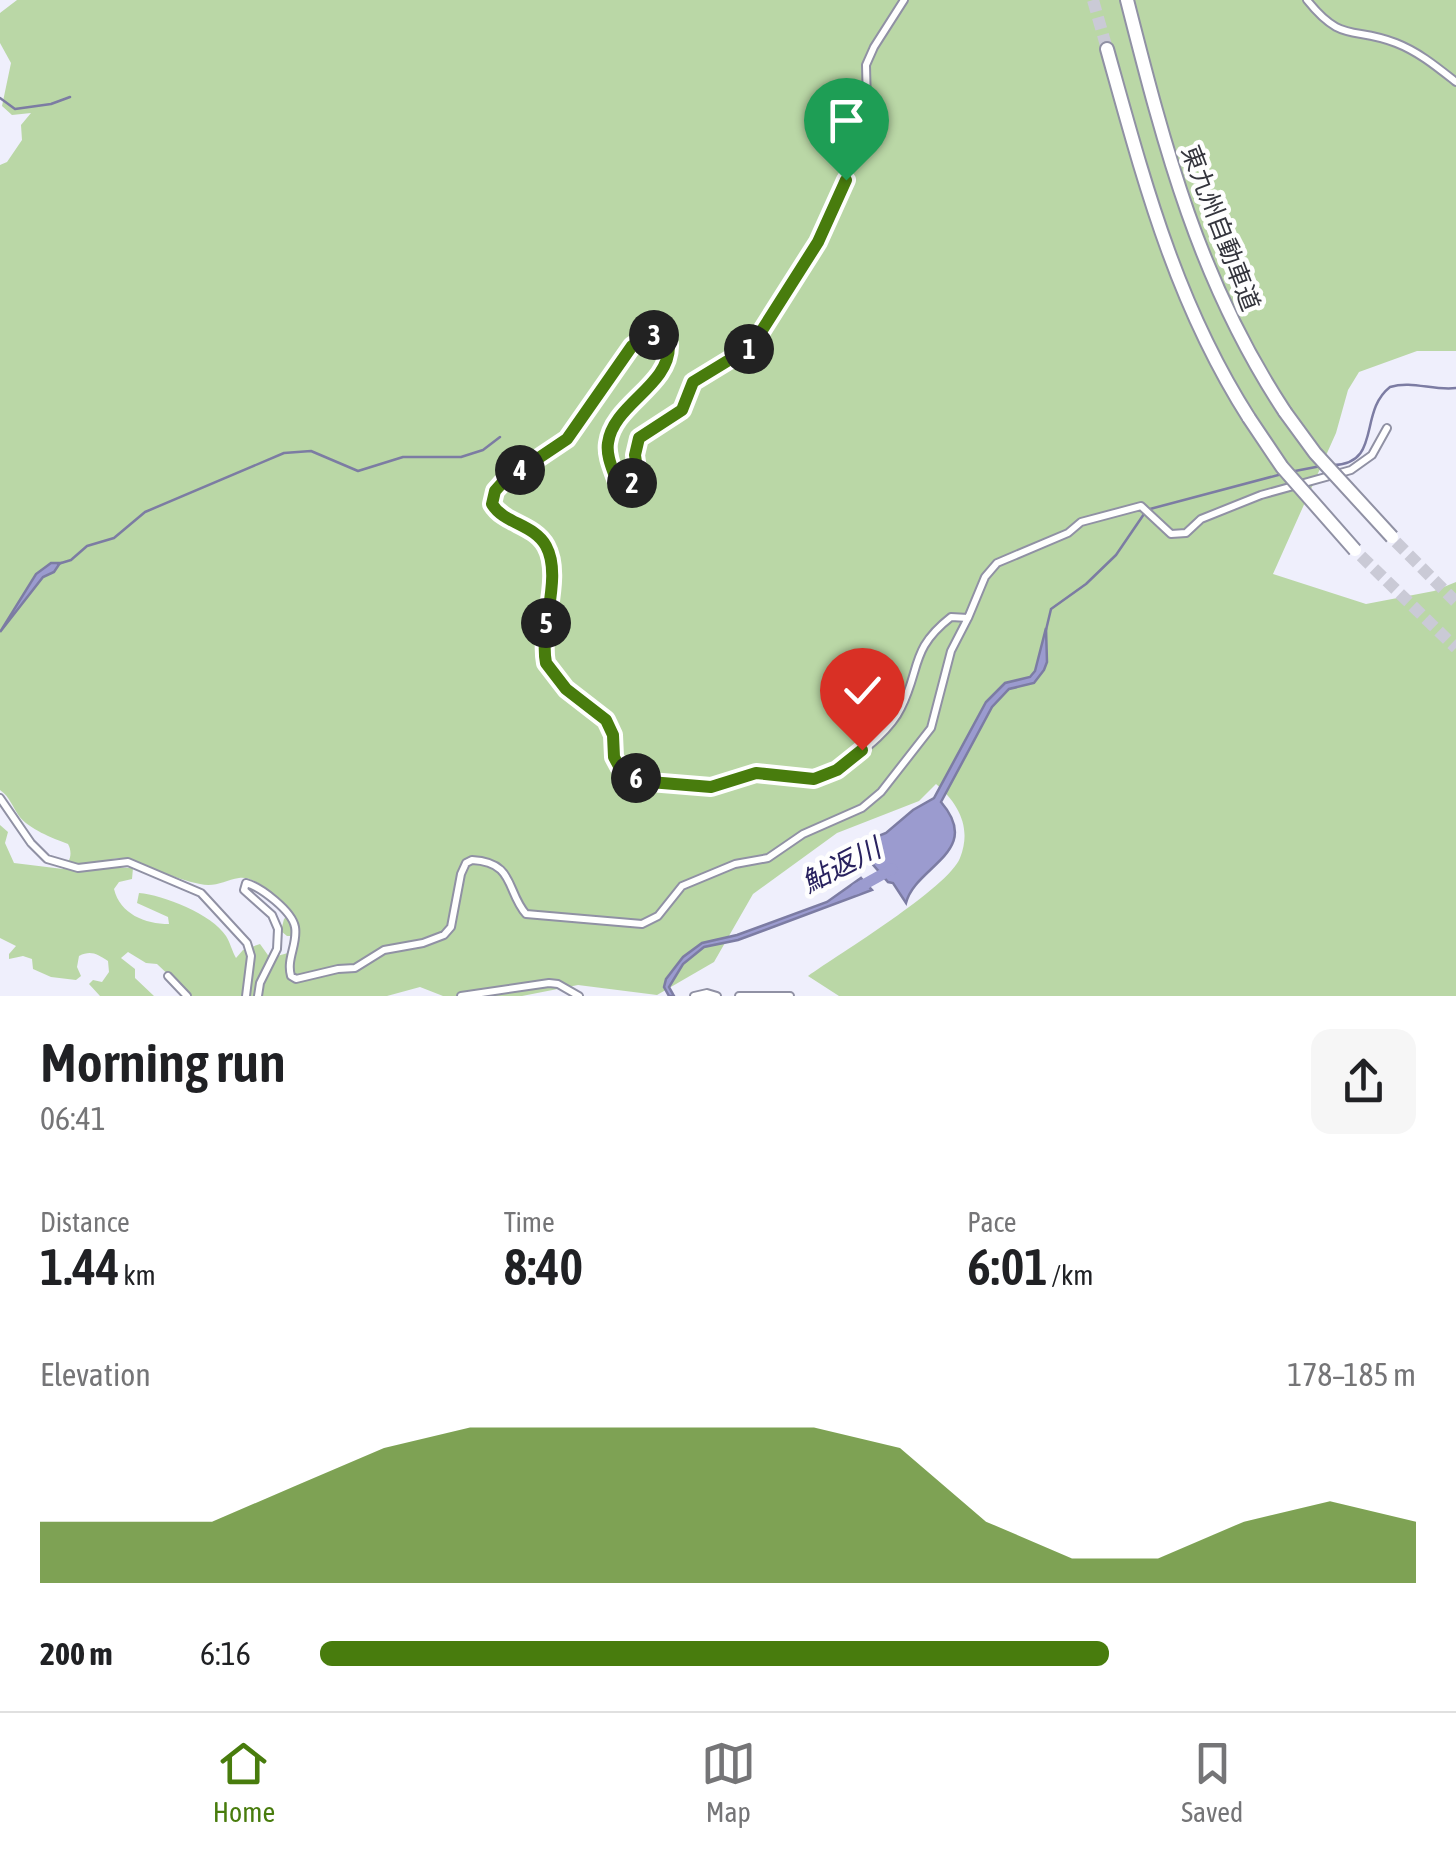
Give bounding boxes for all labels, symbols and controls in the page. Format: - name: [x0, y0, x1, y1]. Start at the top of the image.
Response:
- pin: [804, 78, 889, 181]
- icon: arrive: [819, 93, 874, 148]
- street label: 東九州自動車道: [1177, 141, 1265, 315]
- pin: 3: [629, 310, 679, 360]
- text: 3: [647, 319, 661, 351]
- pin: 1: [724, 324, 774, 374]
- text: 1: [742, 333, 756, 365]
- pin: 4: [495, 445, 545, 495]
- text: 4: [513, 454, 527, 486]
- pin: 2: [607, 458, 657, 508]
- text: 2: [625, 467, 639, 499]
- pin: 5: [521, 598, 571, 648]
- text: 5: [539, 607, 553, 639]
- pin: [820, 648, 905, 751]
- icon: check: [835, 663, 890, 718]
- pin: 6: [611, 753, 661, 803]
- text: 6: [629, 762, 643, 794]
- water label: 鮎返川: [796, 830, 888, 898]
- button: share: [1311, 1029, 1416, 1134]
- text: Morning run: [40, 1031, 286, 1094]
- text: 06:41: [40, 1100, 106, 1137]
- text: Distance: [40, 1206, 130, 1238]
- text: Time: [504, 1206, 555, 1238]
- text: Pace: [967, 1206, 1017, 1238]
- text: 1.44: [40, 1238, 119, 1296]
- text: 8:40: [504, 1238, 583, 1296]
- text: 6:01: [967, 1238, 1048, 1296]
- text: km: [119, 1259, 156, 1291]
- text: /km: [1048, 1259, 1094, 1291]
- text: Elevation: [40, 1356, 151, 1393]
- text: 178–185 m: [1287, 1356, 1416, 1393]
- text: 200 m: [40, 1635, 113, 1672]
- text: 6:16: [200, 1635, 251, 1672]
- tab: Home: [213, 1736, 275, 1828]
- tab: Map: [701, 1736, 756, 1828]
- tab: Saved: [1181, 1736, 1243, 1828]

